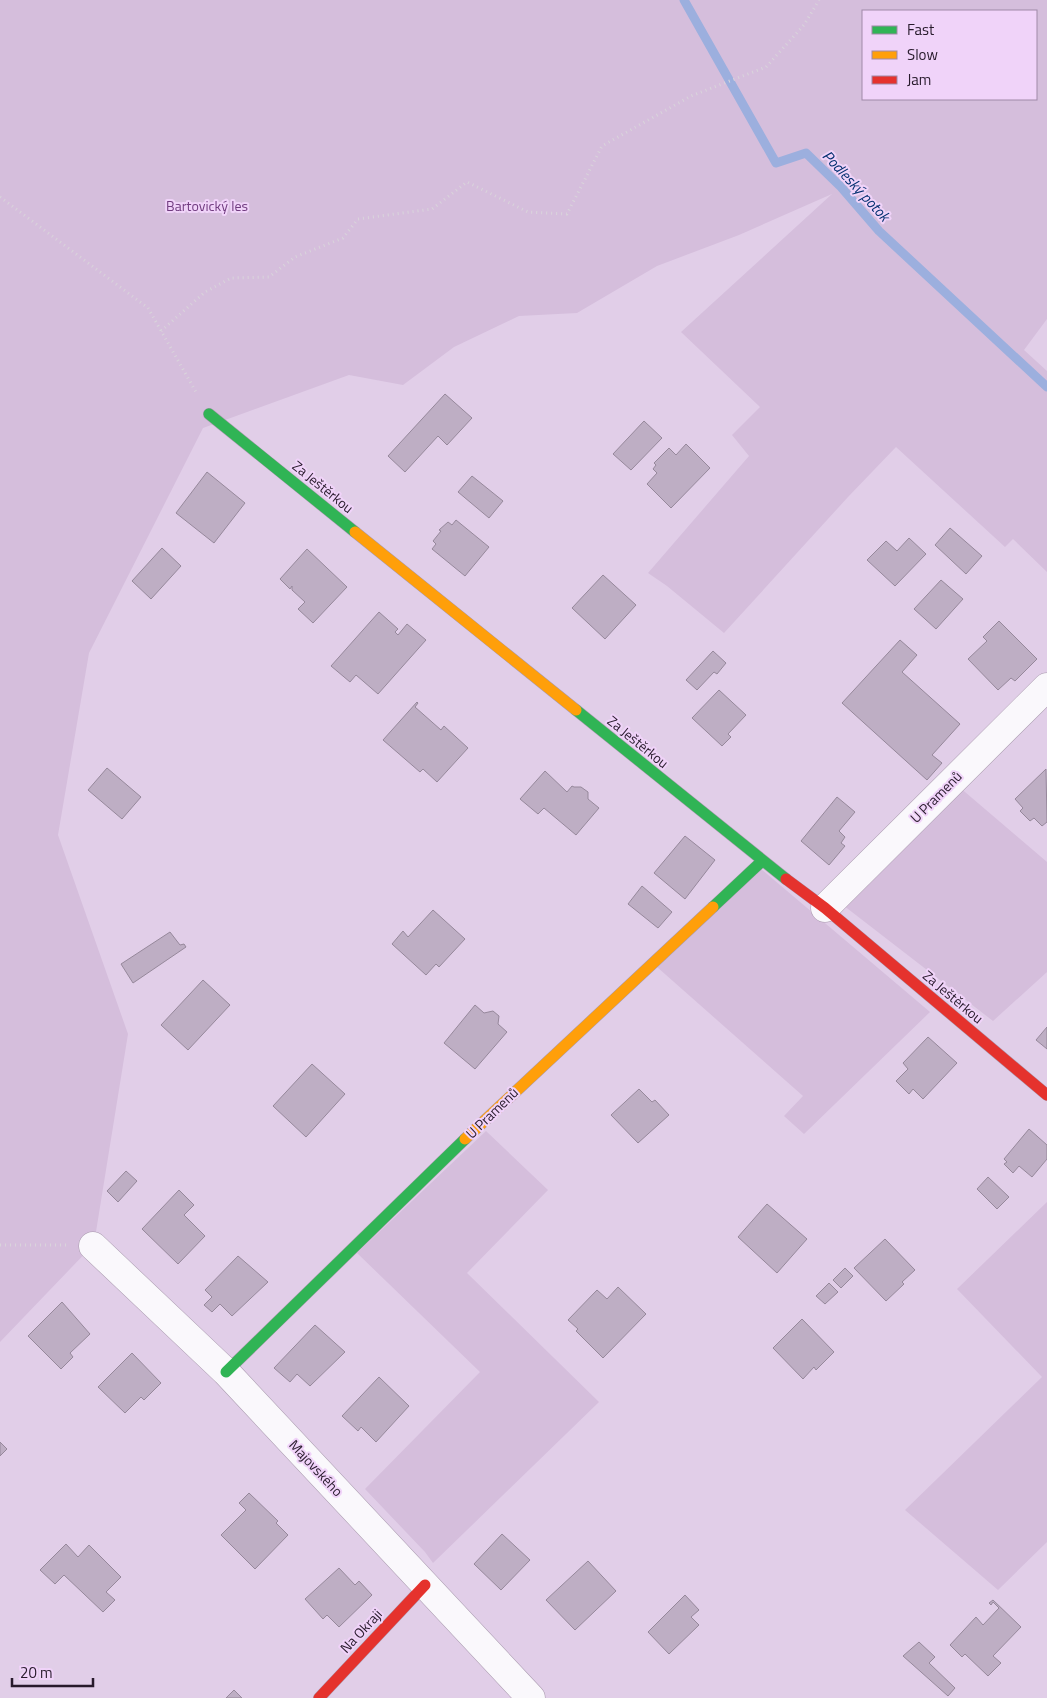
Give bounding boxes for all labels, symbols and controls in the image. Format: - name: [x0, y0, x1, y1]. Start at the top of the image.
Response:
- legend: [862, 10, 1037, 100]
- text: Fast: [907, 18, 935, 41]
- text: Slow: [907, 43, 938, 66]
- text: Jam: [907, 68, 931, 91]
- water label: Podleský potok: [817, 145, 897, 228]
- park label: Bartovický les: [166, 195, 248, 216]
- street label: Za Ještěrkou: [288, 455, 358, 518]
- street label: Za Ještěrkou: [603, 710, 673, 773]
- street label: U Pramenů: [905, 766, 966, 827]
- street label: Za Ještěrkou: [918, 965, 988, 1028]
- street label: U Pramenů: [461, 1082, 523, 1143]
- street label: Majovského: [285, 1435, 348, 1501]
- street label: Na Okraji: [335, 1604, 387, 1657]
- scale bar: [12, 1656, 94, 1688]
- text: 20 m: [20, 1661, 53, 1684]

